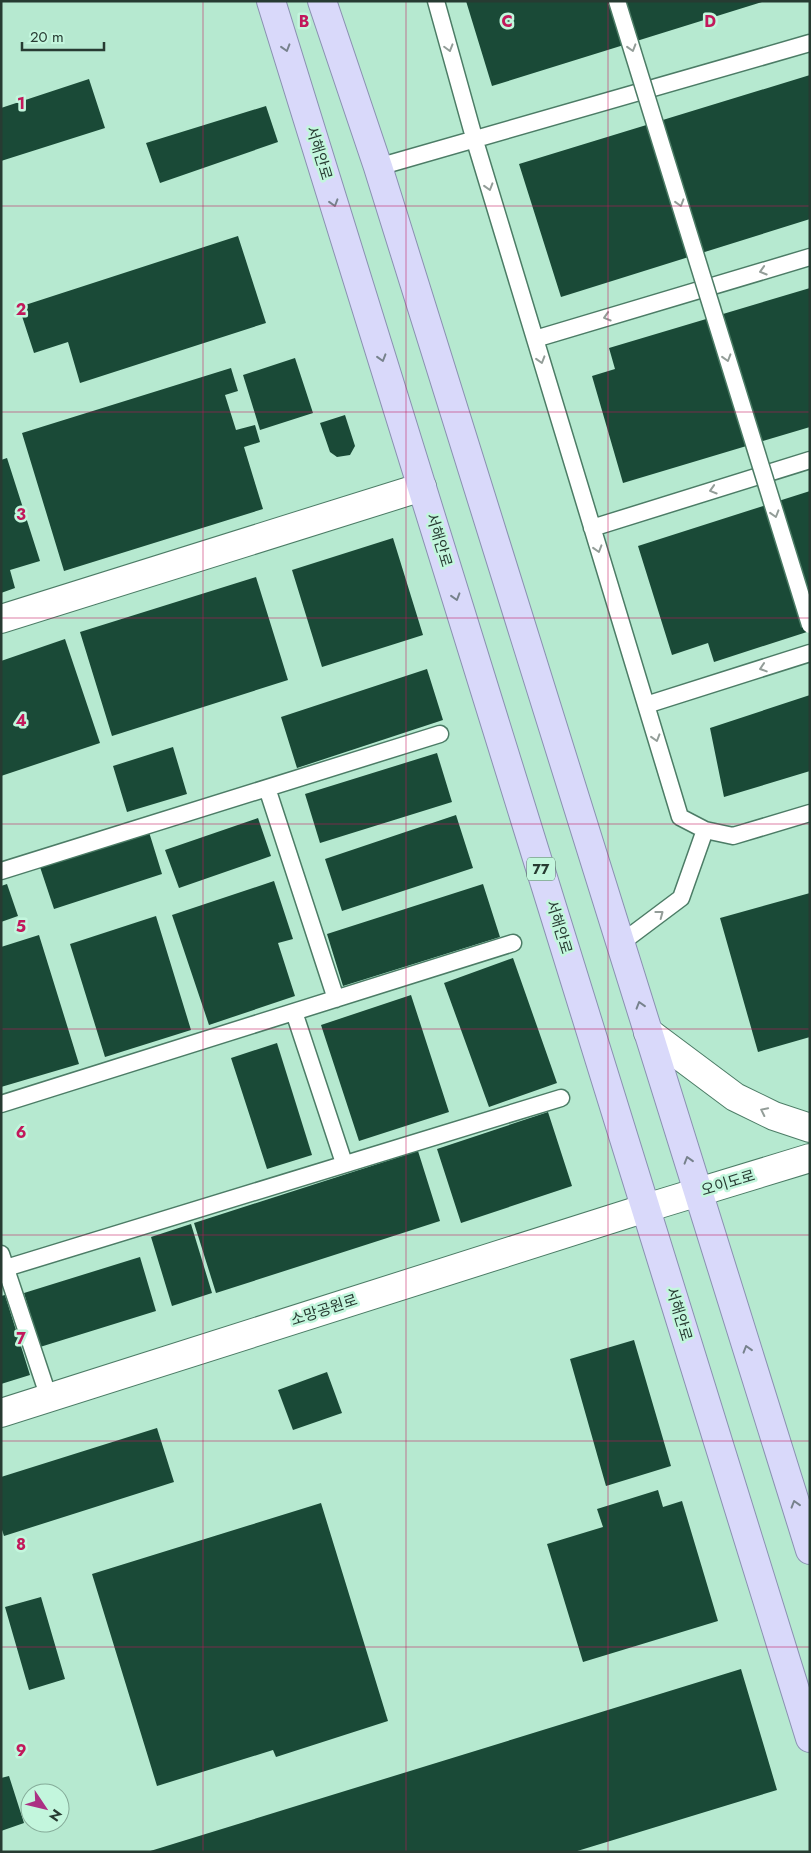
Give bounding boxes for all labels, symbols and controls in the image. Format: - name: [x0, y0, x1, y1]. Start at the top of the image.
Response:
- text: B: [299, 10, 309, 33]
- text: C: [501, 10, 513, 33]
- text: D: [704, 10, 716, 33]
- scale bar: [22, 20, 105, 52]
- text: 20 m: [30, 26, 64, 48]
- one-way arrow: [280, 43, 290, 51]
- one-way arrow: [626, 43, 636, 51]
- one-way arrow: [443, 44, 453, 52]
- text: 1: [17, 92, 25, 115]
- street label: 서해안로: [300, 123, 338, 183]
- one-way arrow: [483, 183, 493, 191]
- one-way arrow: [328, 198, 338, 207]
- one-way arrow: [674, 198, 684, 207]
- one-way arrow: [759, 265, 768, 275]
- text: 2: [16, 298, 26, 321]
- one-way arrow: [604, 312, 612, 322]
- one-way arrow: [377, 353, 387, 362]
- one-way arrow: [722, 354, 732, 362]
- one-way arrow: [535, 355, 545, 363]
- one-way arrow: [709, 485, 718, 495]
- text: 3: [16, 503, 26, 526]
- one-way arrow: [770, 509, 780, 517]
- street label: 서해안로: [420, 510, 458, 570]
- one-way arrow: [593, 544, 603, 552]
- one-way arrow: [451, 592, 461, 601]
- one-way arrow: [760, 662, 768, 672]
- text: 4: [15, 709, 27, 732]
- one-way arrow: [650, 733, 660, 741]
- road number: 77: [527, 858, 555, 881]
- street label: 서해안로: [540, 897, 578, 957]
- one-way arrow: [654, 911, 664, 920]
- text: 5: [16, 915, 26, 938]
- one-way arrow: [636, 1001, 646, 1010]
- one-way arrow: [760, 1107, 769, 1118]
- text: 6: [16, 1121, 26, 1144]
- one-way arrow: [684, 1156, 694, 1165]
- street label: 오이도로: [698, 1164, 758, 1202]
- street label: 서해안로: [660, 1284, 698, 1344]
- street label: 소망공원로: [288, 1289, 360, 1331]
- text: 7: [16, 1327, 26, 1350]
- one-way arrow: [742, 1345, 752, 1353]
- one-way arrow: [791, 1500, 801, 1508]
- text: 8: [16, 1533, 26, 1556]
- text: 9: [16, 1739, 26, 1762]
- north arrow: [20, 1783, 70, 1833]
- text: N: [44, 1805, 67, 1826]

